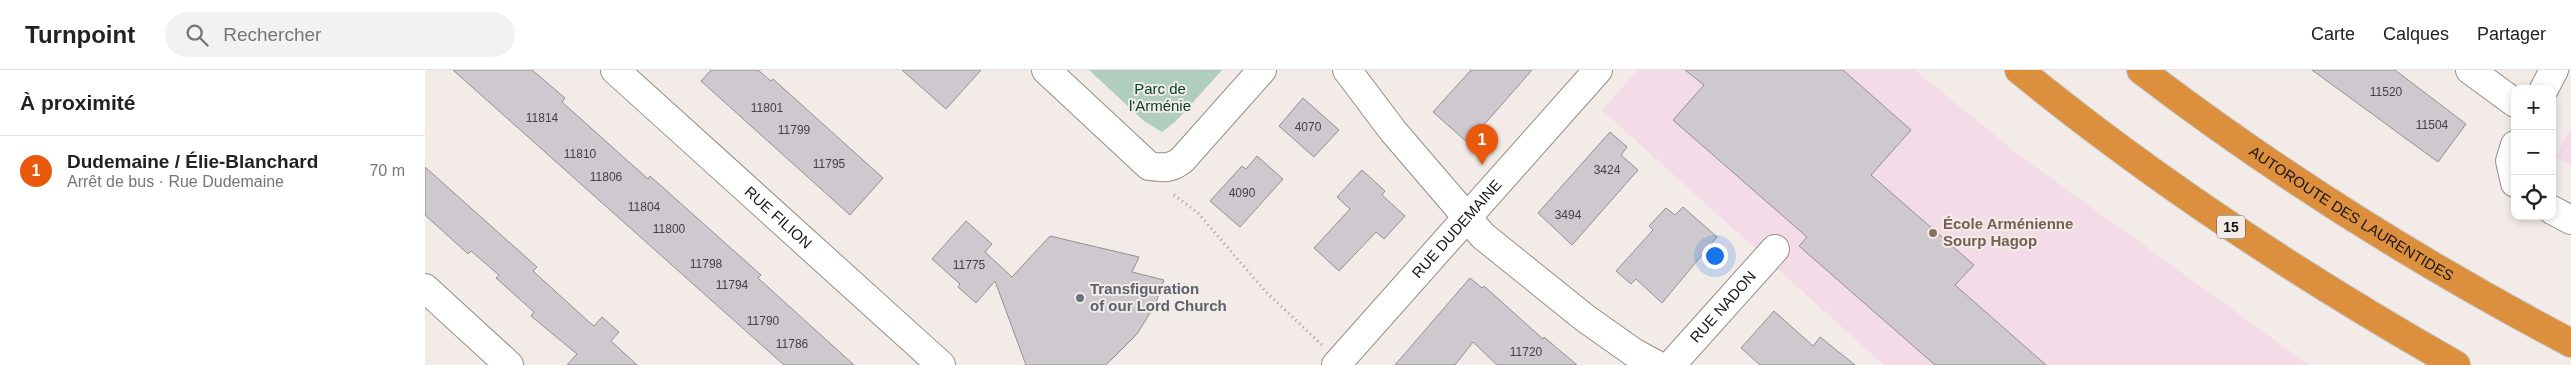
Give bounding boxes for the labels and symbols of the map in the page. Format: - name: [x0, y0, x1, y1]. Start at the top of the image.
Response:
- park label: Parc de l'Arménie: [1129, 80, 1191, 114]
- house number: 11520: [2370, 85, 2403, 99]
- house number: 11801: [751, 101, 784, 115]
- house number: 11814: [526, 111, 559, 125]
- house number: 11504: [2416, 118, 2449, 132]
- house number: 4070: [1295, 120, 1322, 134]
- house number: 11799: [778, 123, 811, 137]
- pin: 1: [1466, 124, 1498, 165]
- street label: AUTOROUTE DES LAURENTIDES: [2246, 142, 2457, 284]
- house number: 11810: [564, 147, 597, 161]
- house number: 11795: [813, 157, 846, 171]
- house number: 3424: [1594, 163, 1621, 177]
- house number: 11806: [590, 170, 623, 184]
- street label: RUE DUDEMAINE: [1408, 176, 1505, 281]
- street label: RUE FILION: [742, 183, 815, 252]
- house number: 4090: [1229, 186, 1256, 200]
- house number: 11804: [628, 200, 661, 214]
- house number: 3494: [1555, 208, 1582, 222]
- place label: École Arménienne Sourp Hagop: [1943, 215, 2073, 249]
- road number: 15: [2217, 216, 2245, 238]
- house number: 11800: [653, 222, 686, 236]
- marker: École Arménienne Sourp Hagop: [1927, 227, 1939, 239]
- your location: [1702, 243, 1728, 269]
- house number: 11798: [690, 257, 723, 271]
- house number: 11775: [953, 258, 986, 272]
- street label: RUE NADON: [1686, 267, 1759, 346]
- house number: 11794: [716, 278, 749, 292]
- place label: Transfiguration of our Lord Church: [1090, 280, 1227, 314]
- marker: Transfiguration of our Lord Church: [1074, 292, 1086, 304]
- house number: 11790: [747, 314, 780, 328]
- house number: 11786: [776, 337, 809, 351]
- house number: 11720: [1510, 345, 1543, 359]

